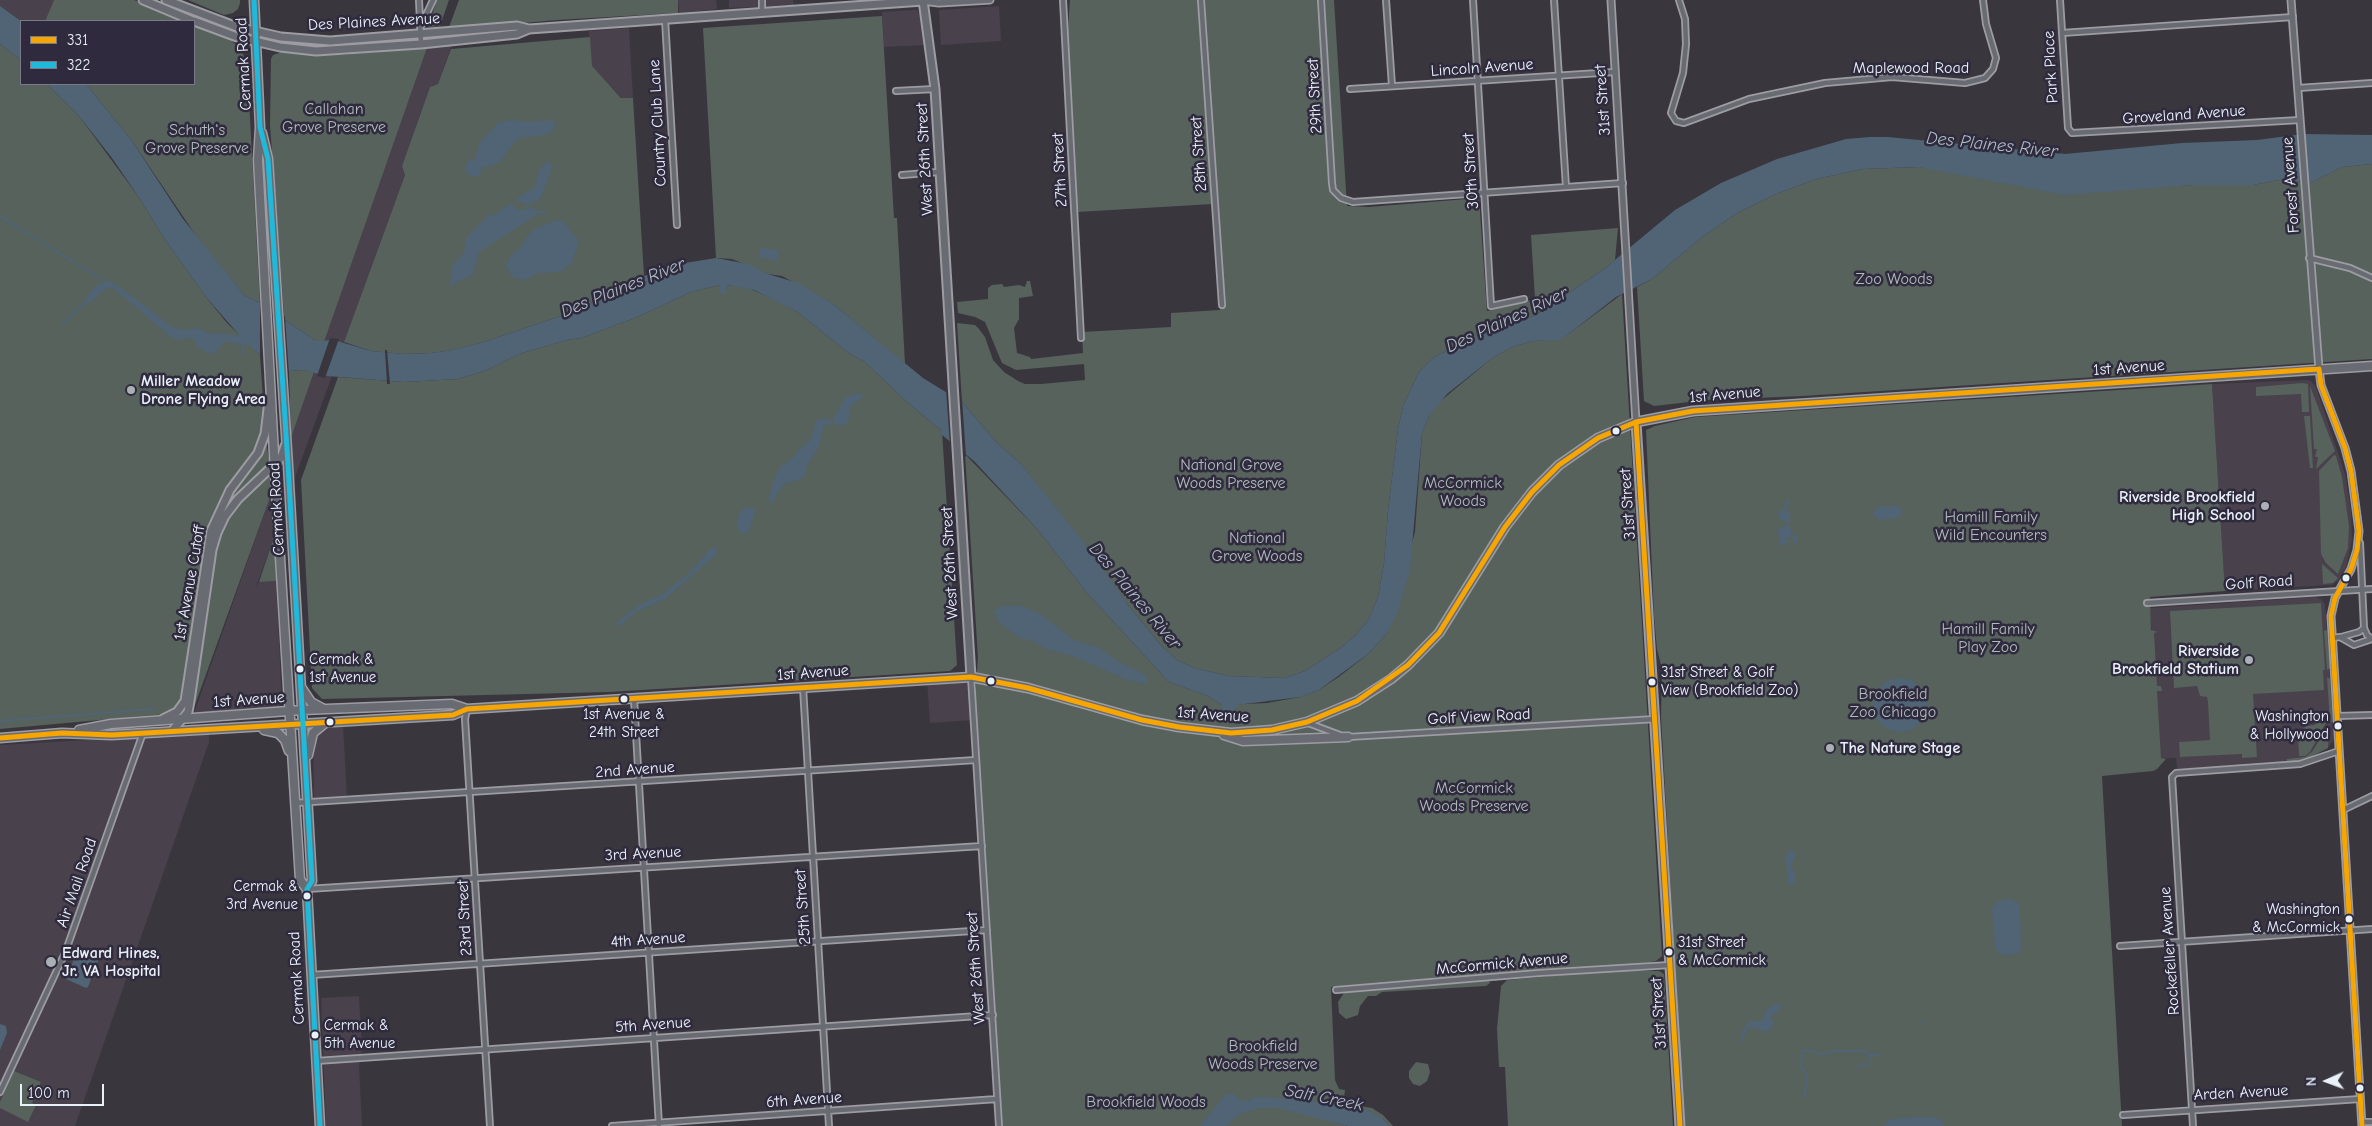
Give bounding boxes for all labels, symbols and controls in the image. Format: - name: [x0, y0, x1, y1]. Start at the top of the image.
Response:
- street label: Des Plaines Avenue: [308, 9, 440, 35]
- street label: Cermak Road: [232, 17, 256, 111]
- legend: [20, 20, 195, 85]
- street label: Park Place: [2040, 30, 2062, 104]
- text: 331: [67, 31, 88, 49]
- street label: Lincoln Avenue: [1430, 55, 1534, 81]
- text: 322: [67, 56, 90, 74]
- street label: 29th Street: [1303, 58, 1327, 134]
- street label: Maplewood Road: [1853, 58, 1969, 78]
- street label: Country Club Lane: [645, 59, 671, 187]
- street label: 31st Street: [1591, 64, 1615, 136]
- park label: Callahan Grove Preserve: [282, 99, 386, 137]
- street label: Groveland Avenue: [2122, 101, 2246, 129]
- street label: West 26th Street: [912, 102, 938, 216]
- street label: 28th Street: [1187, 116, 1211, 192]
- park label: Schuth's Grove Preserve: [145, 120, 249, 158]
- water label: Des Plaines River: [1925, 127, 2059, 163]
- street label: 27th Street: [1048, 132, 1072, 208]
- street label: 30th Street: [1459, 132, 1483, 210]
- street label: Forest Avenue: [2278, 136, 2304, 234]
- water label: Des Plaines River: [558, 253, 688, 323]
- park label: Zoo Woods: [1856, 269, 1932, 289]
- water label: Des Plaines River: [1443, 282, 1571, 358]
- street label: 1st Avenue: [2093, 356, 2165, 380]
- place label: Miller Meadow Drone Flying Area: [141, 371, 266, 409]
- street label: 1st Avenue: [1688, 382, 1762, 408]
- marker: Miller Meadow Drone Flying Area: [125, 384, 137, 396]
- unlabelled marker: [1611, 426, 1621, 436]
- park label: National Grove Woods Preserve: [1176, 455, 1286, 493]
- street label: Cermak Road: [265, 462, 289, 556]
- street label: 31st Street: [1616, 468, 1640, 540]
- park label: McCormick Woods: [1424, 473, 1502, 511]
- place label: Riverside Brookfield High School: [2119, 487, 2255, 525]
- marker: Riverside Brookfield High School: [2259, 500, 2271, 512]
- street label: West 26th Street: [937, 506, 963, 620]
- park label: Hamill Family Wild Encounters: [1935, 507, 2047, 545]
- street label: 1st Avenue Cutoff: [170, 524, 210, 642]
- park label: National Grove Woods: [1212, 528, 1302, 566]
- water label: Des Plaines River: [1084, 538, 1186, 654]
- street label: Golf Road: [2225, 571, 2293, 595]
- unlabelled marker: [2341, 573, 2351, 583]
- park label: Hamill Family Play Zoo: [1941, 619, 2035, 657]
- place label: Riverside Brookfield Statium: [2112, 641, 2239, 679]
- place label: Cermak & 1st Avenue: [309, 651, 376, 686]
- marker: Riverside Brookfield Statium: [2243, 654, 2255, 666]
- street label: 1st Avenue: [777, 661, 849, 685]
- marker: Cermak & 1st Avenue: [295, 664, 305, 674]
- place label: 31st Street & Golf View (Brookfield Zoo): [1661, 664, 1798, 699]
- unlabelled marker: [986, 676, 996, 686]
- marker: 31st Street & Golf View (Brookfield Zoo): [1647, 677, 1657, 687]
- park label: Brookfield Zoo Chicago: [1850, 684, 1936, 722]
- street label: 1st Avenue: [213, 688, 285, 712]
- marker: 1st Avenue & 24th Street: [619, 694, 629, 704]
- street label: 1st Avenue: [1177, 703, 1249, 727]
- street label: Golf View Road: [1427, 705, 1531, 729]
- place label: 1st Avenue & 24th Street: [583, 706, 665, 741]
- place label: Washington & Hollywood: [2250, 708, 2329, 743]
- unlabelled marker: [325, 717, 335, 727]
- marker: Washington & Hollywood: [2333, 721, 2343, 731]
- place label: The Nature Stage: [1840, 738, 1960, 758]
- marker: The Nature Stage: [1824, 742, 1836, 754]
- street label: 2nd Avenue: [595, 758, 675, 782]
- park label: McCormick Woods Preserve: [1419, 778, 1529, 816]
- street label: Air Mail Road: [53, 836, 101, 930]
- street label: 3rd Avenue: [604, 842, 682, 866]
- street label: 25th Street: [791, 869, 815, 945]
- place label: Cermak & 3rd Avenue: [226, 878, 298, 913]
- street label: 23rd Street: [453, 879, 477, 957]
- street label: Rockefeller Avenue: [2156, 886, 2184, 1016]
- marker: Cermak & 3rd Avenue: [302, 891, 312, 901]
- place label: Washington & McCormick: [2252, 901, 2340, 936]
- street label: West 26th Street: [962, 911, 990, 1025]
- marker: Washington & McCormick: [2344, 914, 2354, 924]
- street label: 4th Avenue: [610, 928, 686, 952]
- street label: Cermak Road: [285, 931, 309, 1025]
- place label: 31st Street & McCormick: [1678, 934, 1766, 969]
- place label: Edward Hines, Jr. VA Hospital: [62, 943, 160, 981]
- marker: 31st Street & McCormick: [1664, 947, 1674, 957]
- street label: McCormick Avenue: [1435, 949, 1569, 979]
- marker: Edward Hines, Jr. VA Hospital: [44, 955, 58, 969]
- street label: 31st Street: [1647, 977, 1671, 1049]
- street label: 5th Avenue: [614, 1013, 692, 1037]
- place label: Cermak & 5th Avenue: [324, 1017, 395, 1052]
- marker: Cermak & 5th Avenue: [310, 1030, 320, 1040]
- park label: Brookfield Woods Preserve: [1208, 1036, 1318, 1074]
- north arrow: [2302, 1056, 2352, 1106]
- scale bar: [22, 1074, 106, 1106]
- text: N: [2303, 1077, 2320, 1086]
- water label: Salt Creek: [1283, 1080, 1365, 1116]
- street label: Arden Avenue: [2193, 1081, 2289, 1105]
- unlabelled marker: [2355, 1083, 2365, 1093]
- text: 100 m: [28, 1084, 70, 1102]
- street label: 6th Avenue: [765, 1088, 843, 1112]
- park label: Brookfield Woods: [1086, 1092, 1206, 1112]

